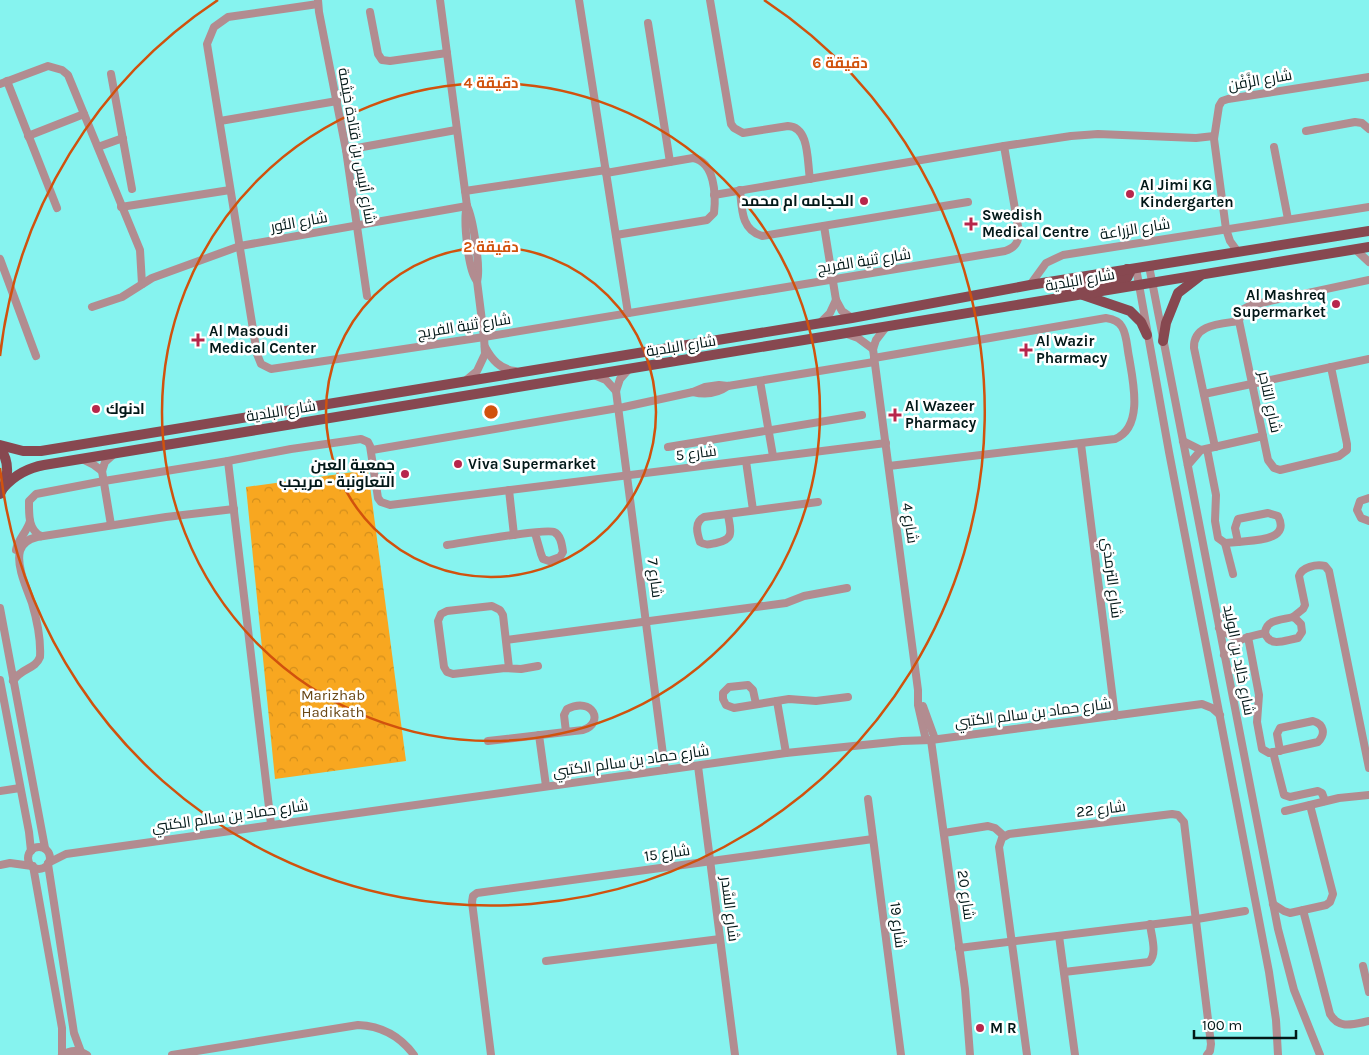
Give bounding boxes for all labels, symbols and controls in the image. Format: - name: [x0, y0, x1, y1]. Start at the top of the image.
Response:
- text: 6 دقيقة: [812, 54, 868, 72]
- street label: شارع الزَّفْن: [1226, 65, 1294, 96]
- street label: شارع أنيس بن قتادة خيثمة: [332, 66, 381, 226]
- text: 4 دقيقة: [463, 74, 519, 92]
- place label: Al Jimi KG Kindergarten: [1140, 176, 1234, 211]
- marker: Al Jimi KG Kindergarten: [1124, 188, 1136, 200]
- place label: الحجامه ام محمد: [741, 192, 854, 211]
- marker: الحجامه ام محمد: [858, 195, 870, 207]
- place label: Swedish Medical Centre: [982, 206, 1089, 241]
- street label: شارع النُّور: [268, 208, 329, 238]
- street label: شارع الزراعة: [1099, 215, 1172, 245]
- marker: Swedish Medical Centre: [964, 217, 978, 231]
- text: 2 دقيقة: [463, 238, 519, 256]
- street label: شارع ثنية الفريج: [816, 245, 912, 279]
- street label: شارع البلدية: [1044, 265, 1117, 297]
- place label: Al Mashreq Supermarket: [1232, 286, 1326, 321]
- marker: Al Mashreq Supermarket: [1330, 298, 1342, 310]
- street label: شارع ثنية الفريج: [416, 310, 512, 344]
- place label: Al Masoudi Medical Center: [209, 322, 316, 357]
- street label: شارع البلدية: [645, 332, 718, 362]
- place label: Al Wazir Pharmacy: [1036, 332, 1108, 367]
- marker: Al Masoudi Medical Center: [191, 333, 205, 347]
- marker: Al Wazir Pharmacy: [1020, 344, 1032, 356]
- street label: شارع التاجر: [1253, 369, 1285, 435]
- street label: شارع البلدية: [245, 397, 318, 427]
- place label: Al Wazeer Pharmacy: [905, 397, 977, 432]
- place label: ادنوك: [106, 400, 145, 418]
- marker: ادنوك: [90, 403, 102, 415]
- centre of rings: [482, 403, 500, 421]
- marker: Al Wazeer Pharmacy: [889, 409, 901, 421]
- street label: شارع 5: [675, 442, 718, 466]
- place label: Viva Supermarket: [468, 455, 596, 473]
- place label: جمعية العبن التعاونبة - مريجب: [279, 456, 395, 491]
- marker: Viva Supermarket: [452, 458, 464, 470]
- marker: جمعية العبن التعاونبة - مريجب: [399, 468, 411, 480]
- street label: شارع 4: [896, 501, 922, 545]
- street label: شارع الترمذي: [1095, 537, 1126, 620]
- street label: شارع 7: [642, 557, 666, 599]
- street label: شارع خالِد بن الوليد: [1217, 603, 1259, 717]
- park label: Marizhab Hadikath: [301, 686, 365, 721]
- street label: شارع حماد بن سالم الكتبي: [954, 694, 1113, 735]
- street label: شارع حماد بن سالم الكتبي: [552, 741, 711, 784]
- street label: شارع حماد بن سالم الكتبي: [151, 796, 310, 839]
- street label: شارع 22: [1075, 797, 1127, 823]
- street label: شارع 15: [643, 841, 691, 867]
- street label: شارع 20: [952, 869, 978, 921]
- street label: شارع السَّدر: [715, 874, 743, 943]
- street label: شارع 19: [884, 901, 910, 949]
- scale bar: [1194, 1008, 1296, 1040]
- text: 100 m: [1202, 1016, 1242, 1034]
- place label: M R: [990, 1019, 1017, 1037]
- marker: M R: [974, 1022, 986, 1034]

